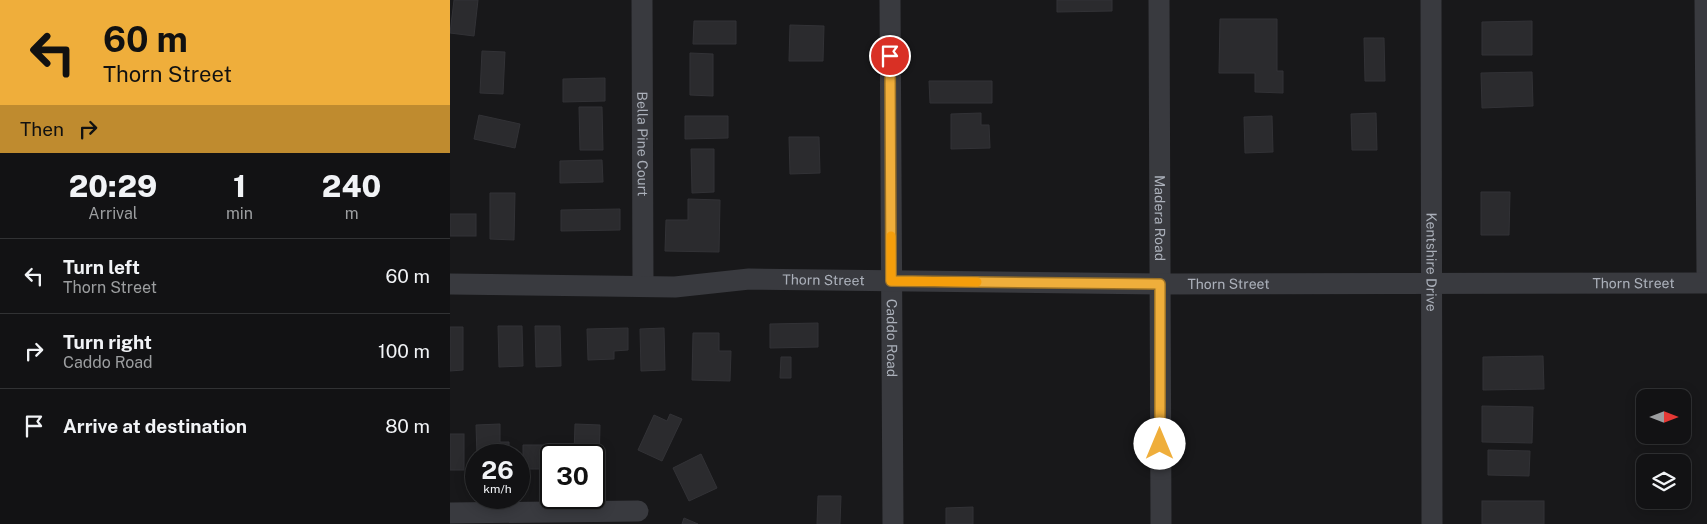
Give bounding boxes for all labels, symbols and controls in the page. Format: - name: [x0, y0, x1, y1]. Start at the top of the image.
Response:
- text: 60 m: [103, 19, 188, 60]
- icon: left: [20, 20, 85, 85]
- pin: [869, 35, 911, 77]
- icon: arrive: [876, 42, 904, 70]
- text: Thorn Street: [103, 61, 232, 87]
- street label: Bella Pine Court: [634, 91, 651, 197]
- icon: right: [74, 115, 102, 143]
- text: Then: [20, 118, 64, 140]
- text: 20:29: [69, 168, 157, 204]
- text: 1: [233, 168, 246, 204]
- text: 240: [322, 168, 381, 204]
- street label: Madera Road: [1152, 175, 1168, 261]
- text: Arrival: [88, 204, 138, 223]
- text: min: [226, 204, 253, 223]
- text: m: [345, 204, 358, 223]
- street label: Kentshire Drive: [1423, 212, 1440, 312]
- text: Turn left: [63, 256, 140, 278]
- icon: left: [20, 262, 48, 290]
- text: 60 m: [386, 265, 430, 287]
- street label: Thorn Street: [782, 271, 865, 288]
- street label: Thorn Street: [1592, 275, 1675, 291]
- street label: Thorn Street: [1187, 276, 1270, 292]
- text: Thorn Street: [63, 278, 157, 297]
- street label: Caddo Road: [884, 299, 900, 377]
- text: Turn right: [63, 331, 152, 353]
- icon: right: [20, 337, 48, 365]
- text: 100 m: [378, 340, 430, 362]
- text: Caddo Road: [63, 353, 153, 372]
- north arrow: [1636, 389, 1691, 444]
- map controls: [1636, 389, 1691, 509]
- icon: arrive: [20, 412, 48, 440]
- text: Arrive at destination: [63, 415, 247, 437]
- text: 80 m: [385, 415, 430, 437]
- position arrow: [1133, 417, 1185, 469]
- speed limit sign: 30: [540, 444, 605, 509]
- button: layers: [1636, 454, 1691, 509]
- text: 26: [481, 455, 514, 485]
- text: km/h: [483, 482, 512, 496]

